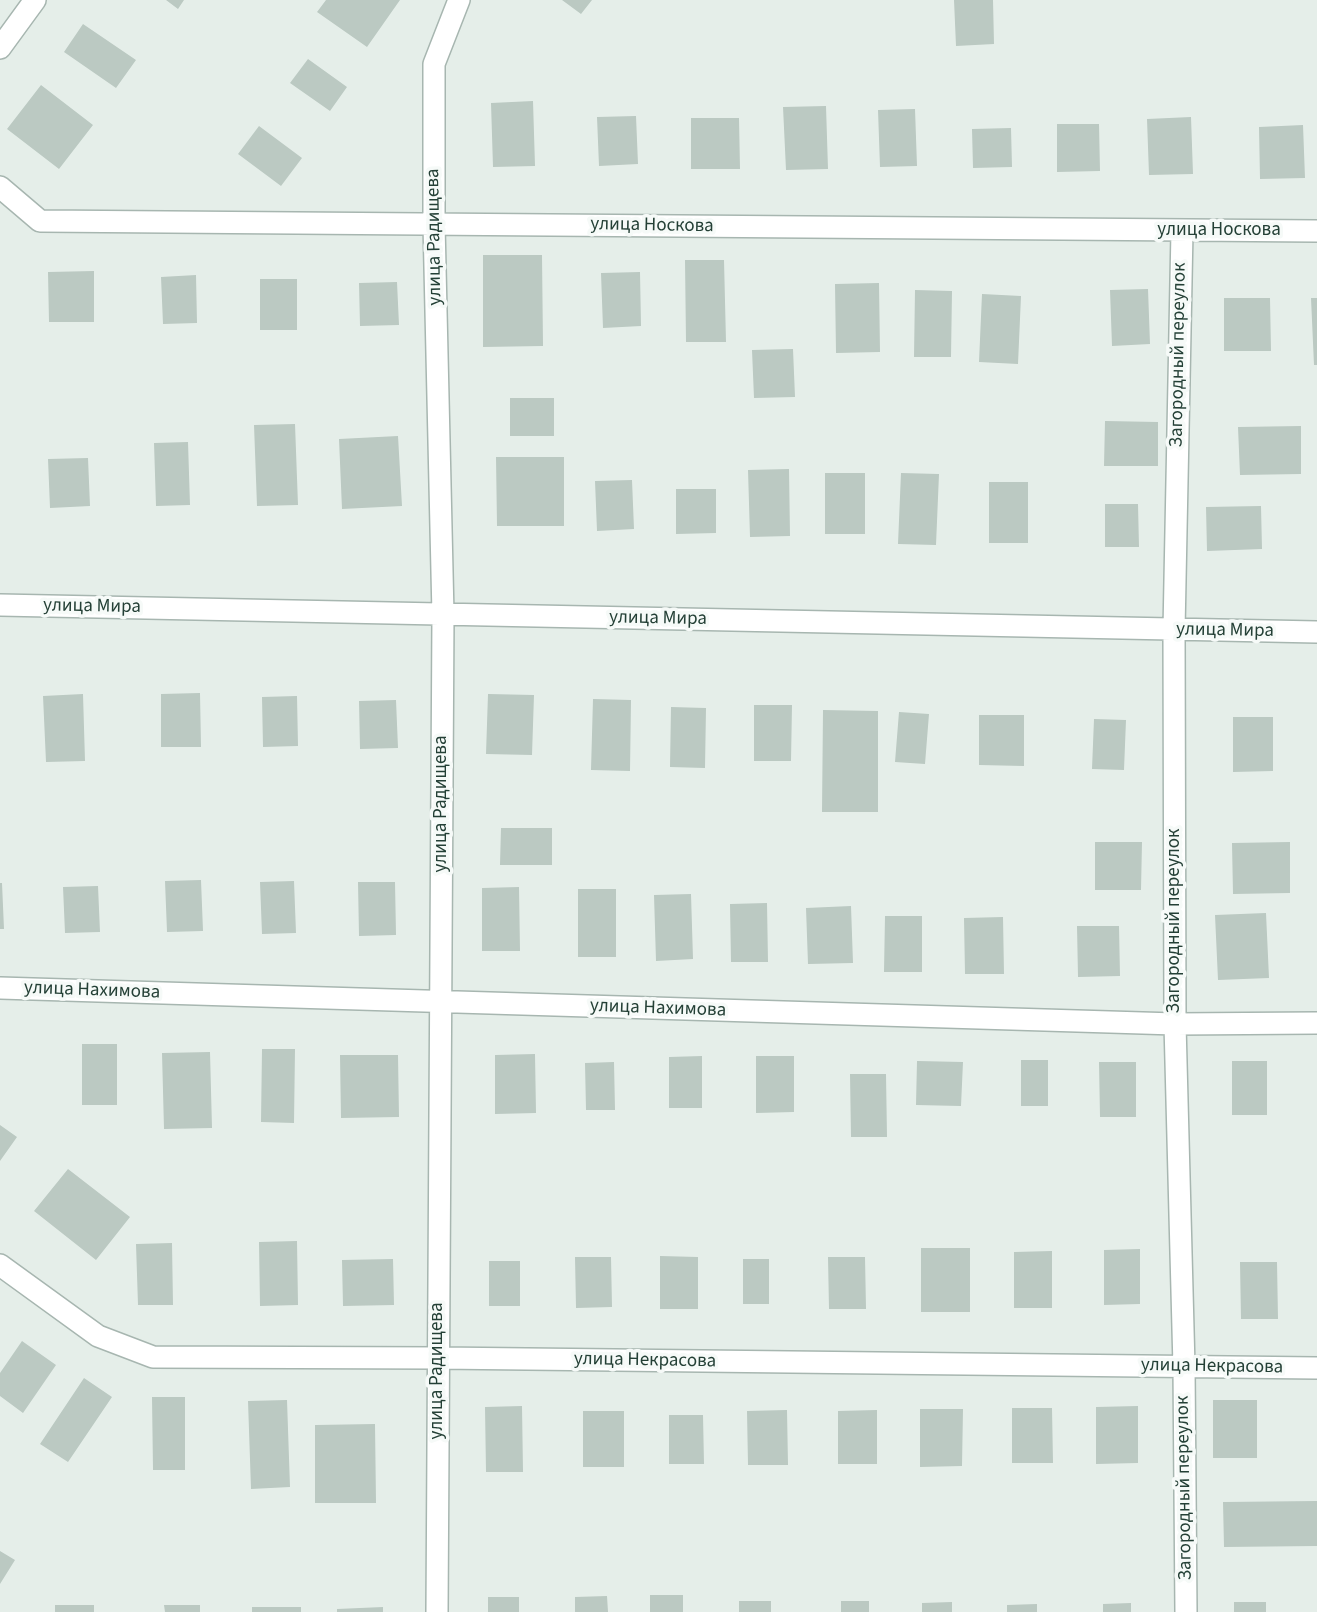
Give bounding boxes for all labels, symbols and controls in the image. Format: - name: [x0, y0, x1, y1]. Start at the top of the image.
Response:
- street label: улица Радищева: [422, 168, 448, 306]
- street label: улица Носкова: [590, 214, 714, 238]
- street label: улица Носкова: [1157, 220, 1281, 242]
- street label: Загородный переулок: [1166, 262, 1192, 448]
- street label: улица Мира: [43, 595, 141, 619]
- street label: улица Мира: [609, 607, 707, 631]
- street label: улица Мира: [1176, 619, 1274, 643]
- street label: улица Радищева: [431, 735, 453, 873]
- street label: Загородный переулок: [1164, 829, 1186, 1013]
- street label: улица Нахимова: [23, 977, 161, 1005]
- street label: улица Нахимова: [589, 995, 727, 1023]
- street label: улица Радищева: [427, 1302, 449, 1440]
- street label: улица Некрасова: [574, 1348, 716, 1374]
- street label: улица Некрасова: [1141, 1354, 1283, 1380]
- street label: Загородный переулок: [1172, 1395, 1198, 1581]

